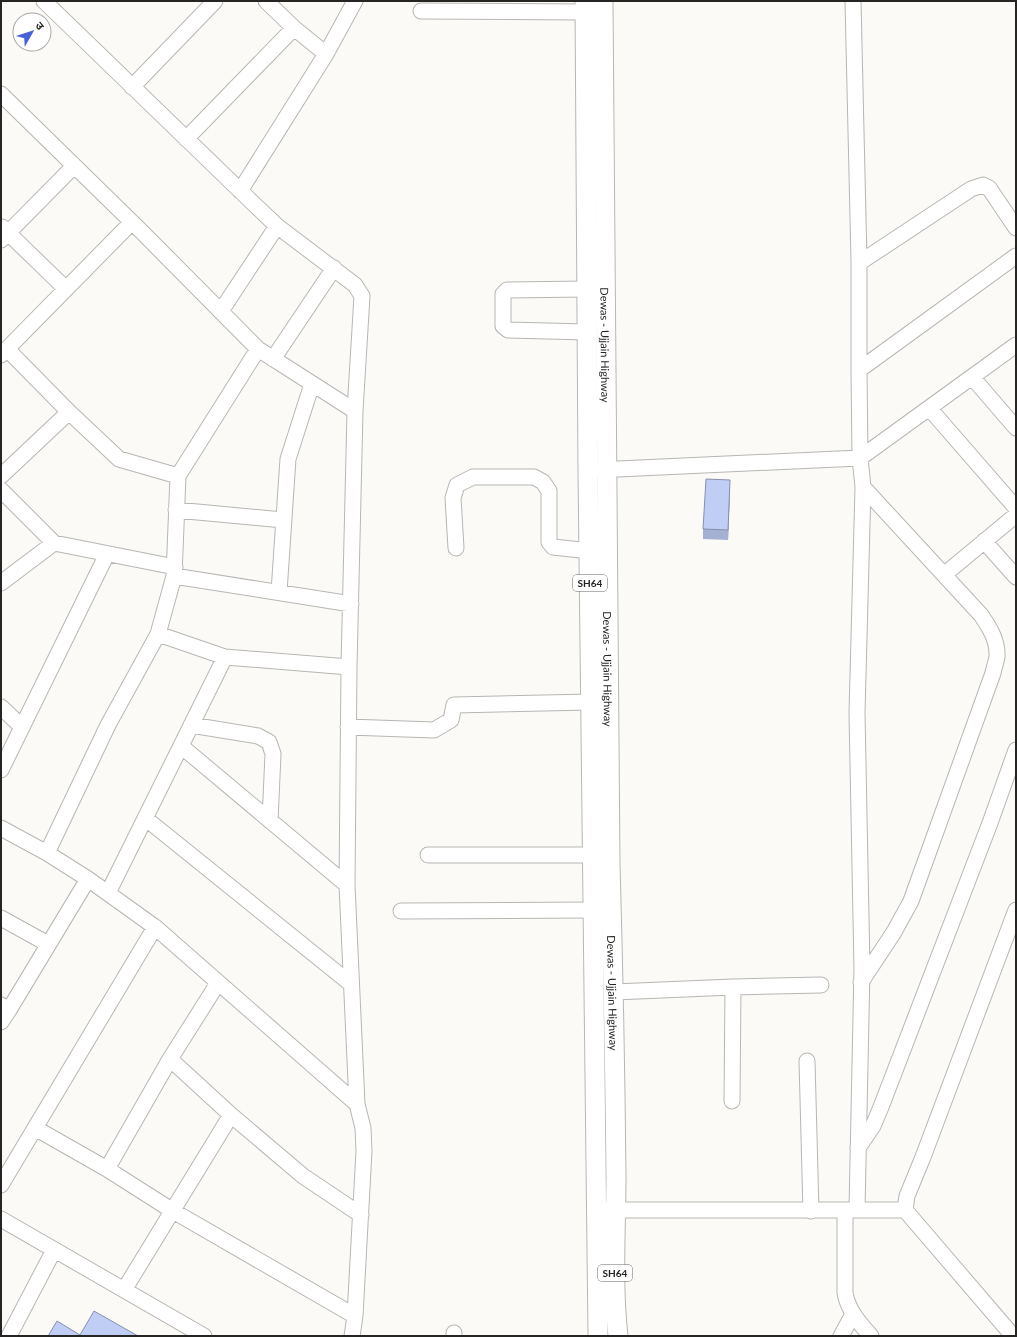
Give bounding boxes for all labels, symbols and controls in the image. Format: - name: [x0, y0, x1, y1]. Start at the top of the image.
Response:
- north arrow: [12, 12, 52, 52]
- text: उ: [33, 19, 48, 32]
- street label: Dewas - Ujjain Highway: [599, 287, 613, 403]
- road number: SH64: [573, 575, 607, 591]
- street label: Dewas - Ujjain Highway: [601, 611, 615, 727]
- street label: Dewas - Ujjain Highway: [605, 935, 621, 1051]
- road number: SH64: [598, 1265, 632, 1281]

